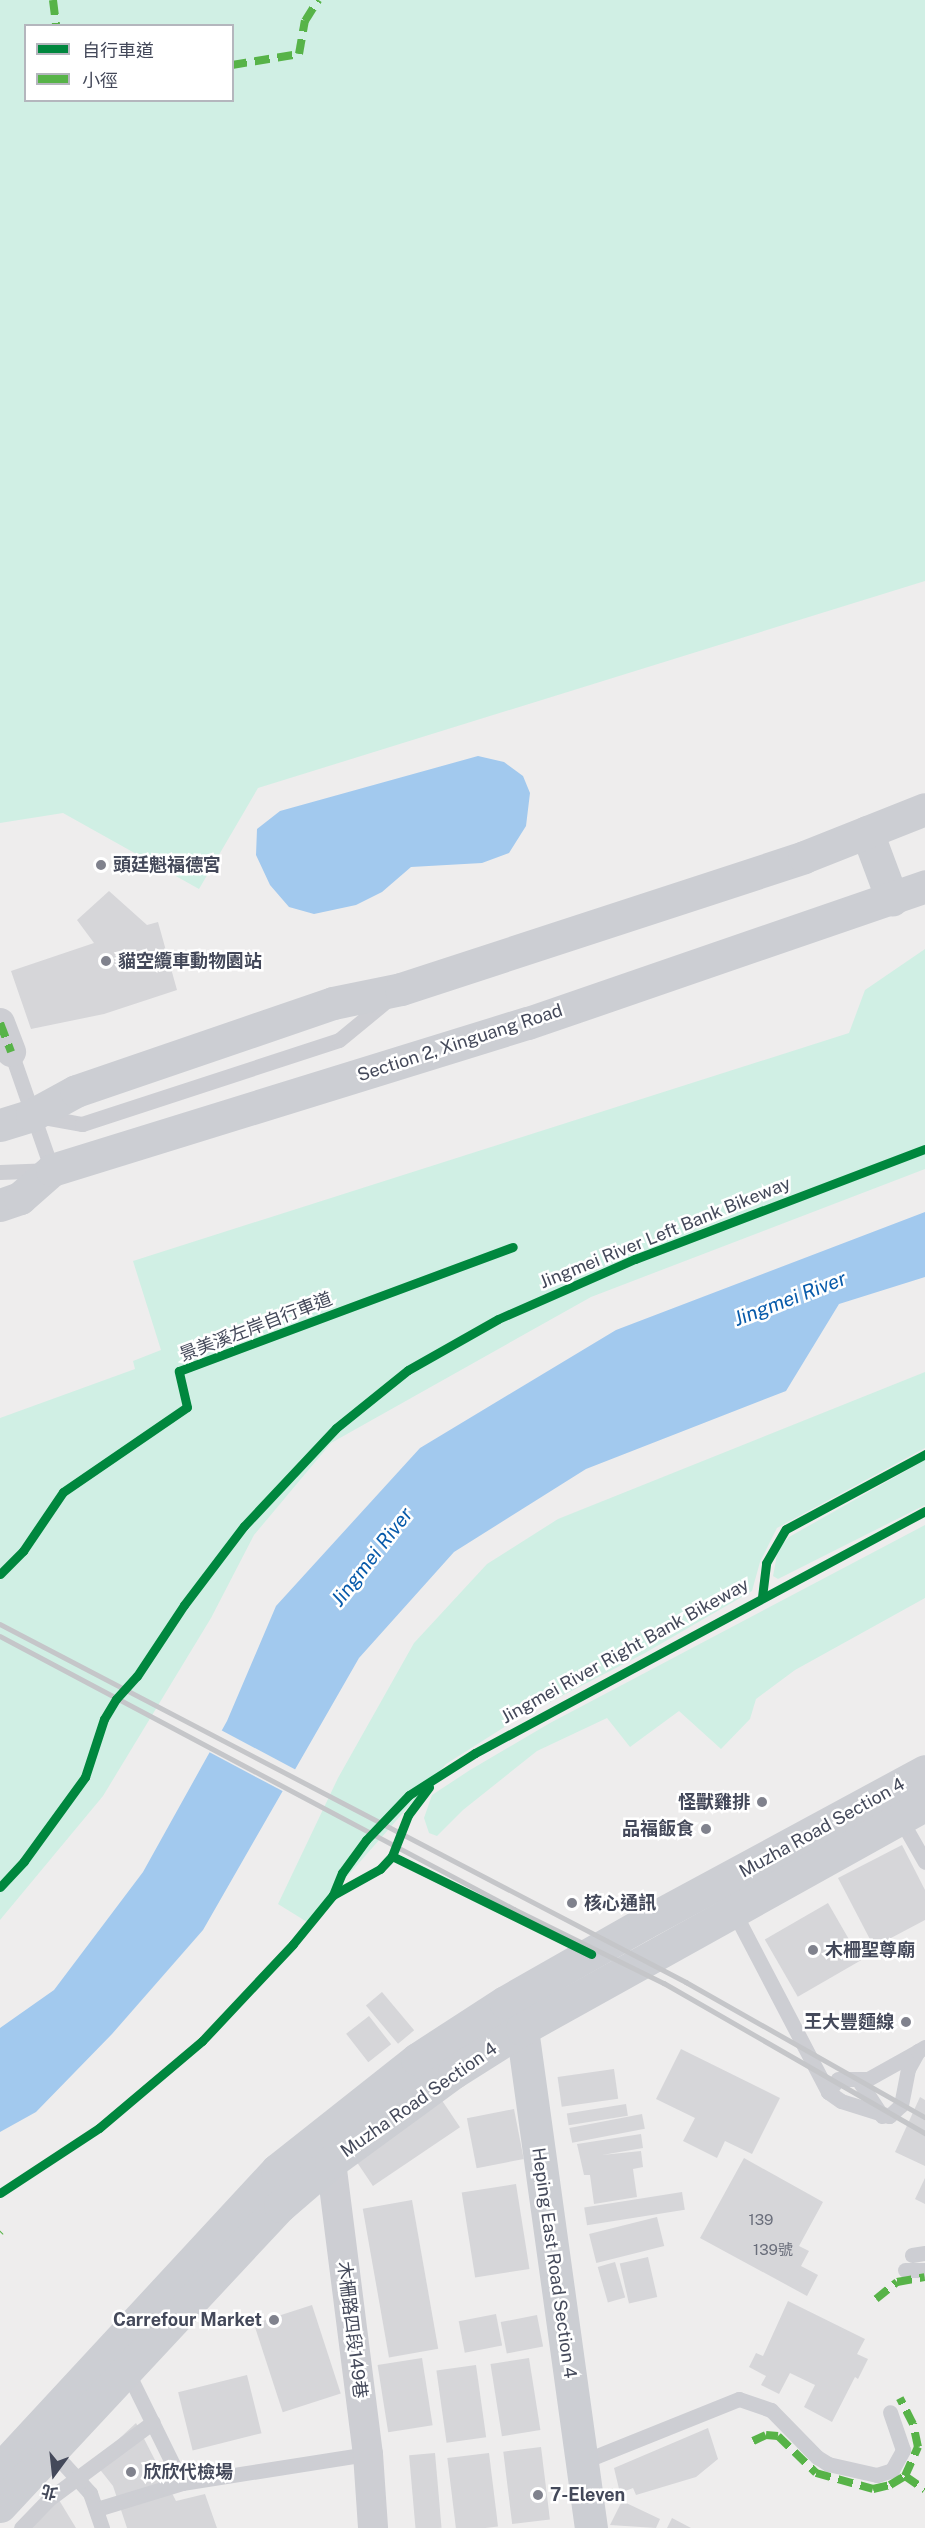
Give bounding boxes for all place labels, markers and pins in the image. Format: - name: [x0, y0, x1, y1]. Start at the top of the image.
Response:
- place label: 頭廷魁福德宮: [113, 854, 221, 876]
- marker: 頭廷魁福德宮: [94, 858, 108, 872]
- place label: 貓空纜車動物園站: [118, 950, 262, 972]
- marker: 貓空纜車動物園站: [99, 954, 113, 968]
- place label: 怪獸雞排: [678, 1791, 750, 1813]
- marker: 怪獸雞排: [755, 1795, 769, 1809]
- place label: 品福飯食: [622, 1818, 694, 1840]
- marker: 品福飯食: [699, 1822, 713, 1836]
- place label: 核心通訊: [584, 1892, 656, 1914]
- marker: 核心通訊: [565, 1896, 579, 1910]
- place label: 木柵聖尊廟: [825, 1939, 915, 1961]
- marker: 木柵聖尊廟: [806, 1943, 820, 1957]
- place label: 王大豐麵線: [804, 2011, 894, 2033]
- marker: 王大豐麵線: [899, 2015, 913, 2029]
- place label: Carrefour Market: [113, 2309, 262, 2331]
- marker: Carrefour Market: [267, 2313, 281, 2327]
- place label: 欣欣代檢場: [143, 2461, 233, 2483]
- marker: 欣欣代檢場: [124, 2465, 138, 2479]
- place label: 7-Eleven: [550, 2484, 625, 2506]
- marker: 7-Eleven: [531, 2488, 545, 2502]

